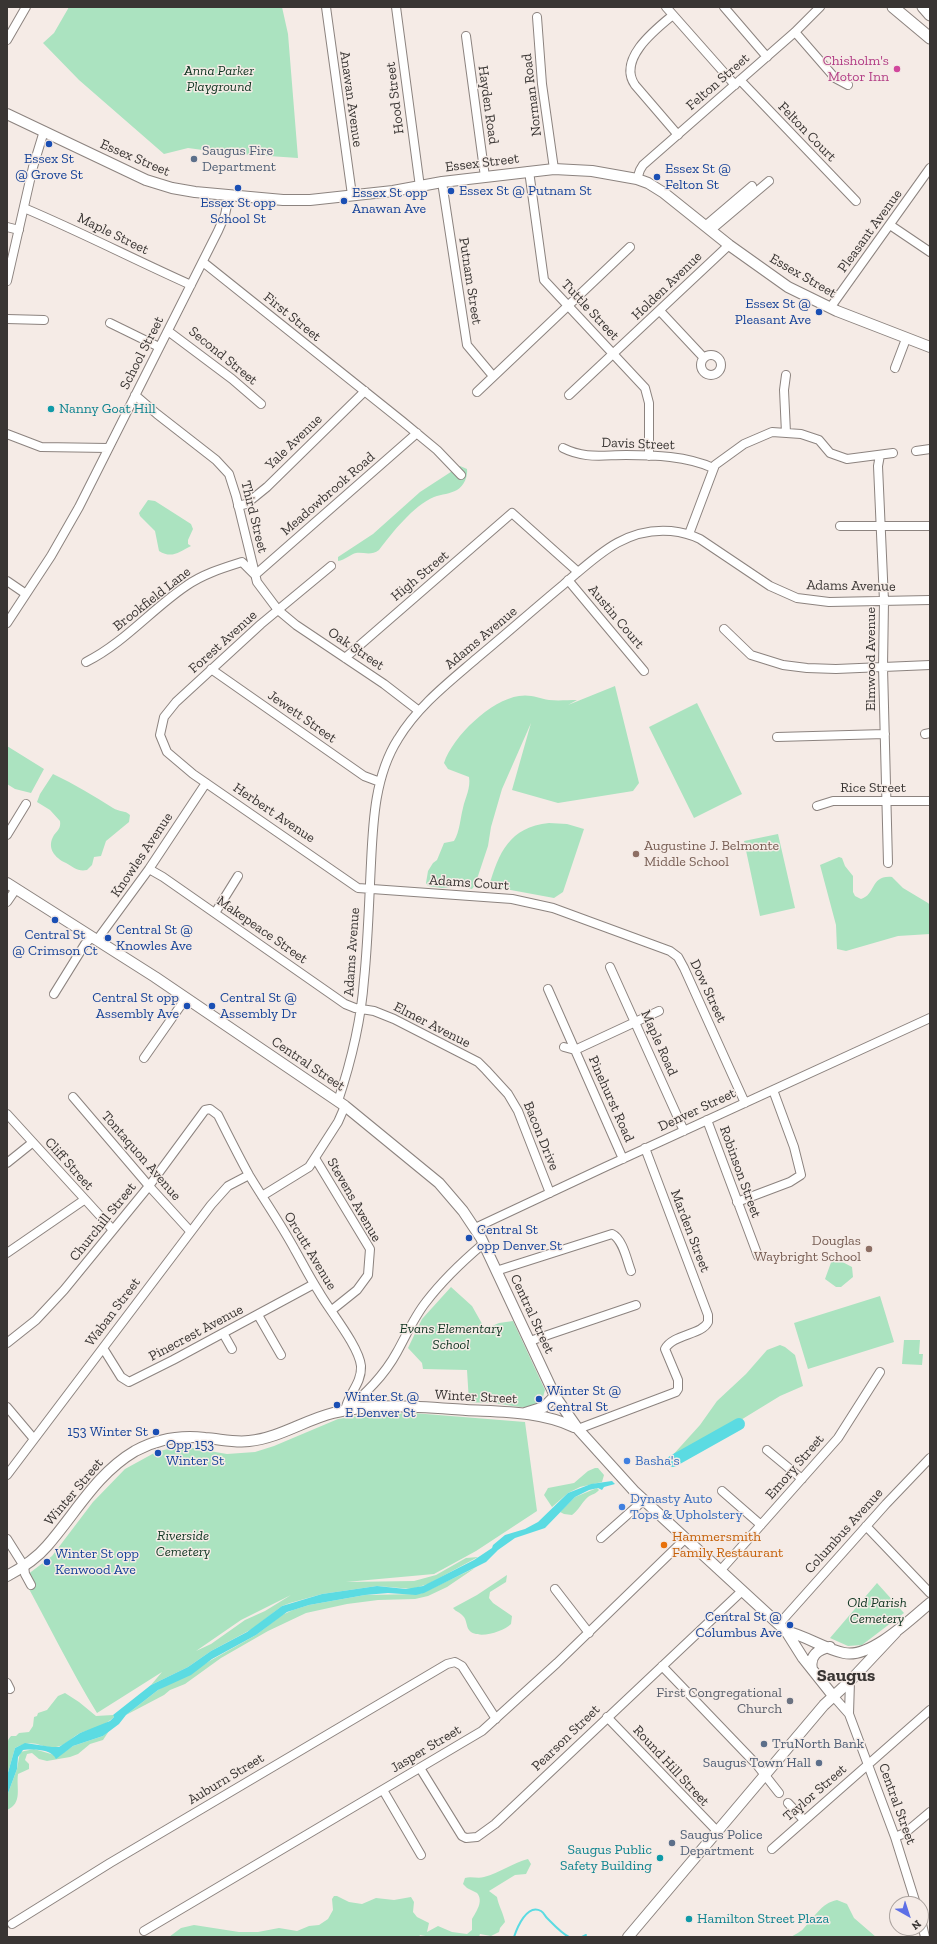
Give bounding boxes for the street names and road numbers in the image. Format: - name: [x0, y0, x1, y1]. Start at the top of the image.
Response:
- street label: Anawan Avenue: [336, 50, 366, 148]
- street label: Felton Street: [683, 50, 753, 114]
- street label: Norman Road: [519, 53, 545, 137]
- street label: Hood Street: [382, 61, 408, 135]
- street label: Hayden Road: [474, 65, 502, 145]
- street label: Felton Court: [774, 99, 840, 165]
- street label: Essex Street: [98, 136, 172, 180]
- street label: Essex Street: [444, 150, 520, 176]
- street label: Pleasant Avenue: [834, 186, 906, 276]
- street label: Maple Street: [75, 210, 151, 258]
- street label: Putnam Street: [455, 236, 485, 326]
- street label: Holden Avenue: [628, 248, 706, 324]
- street label: Essex Street: [767, 250, 839, 302]
- street label: Tuttle Street: [557, 276, 623, 344]
- street label: First Street: [260, 289, 324, 345]
- street label: School Street: [116, 314, 168, 392]
- street label: Second Street: [185, 323, 261, 389]
- street label: Yale Avenue: [262, 411, 326, 473]
- street label: Davis Street: [601, 434, 675, 454]
- street label: Meadowbrook Road: [278, 449, 378, 539]
- street label: Third Street: [237, 479, 271, 555]
- street label: High Street: [388, 547, 452, 605]
- street label: Brookfield Lane: [110, 563, 194, 635]
- street label: Adams Avenue: [806, 577, 896, 595]
- street label: Austin Court: [584, 582, 648, 652]
- street label: Adams Avenue: [441, 603, 521, 673]
- street label: Forest Avenue: [185, 607, 261, 677]
- street label: Elmwood Avenue: [863, 607, 879, 711]
- street label: Oak Street: [325, 624, 387, 674]
- street label: Jewett Street: [264, 687, 340, 747]
- street label: Herbert Avenue: [230, 779, 318, 847]
- street label: Rice Street: [840, 780, 906, 796]
- street label: Knowles Avenue: [107, 809, 177, 901]
- street label: Adams Court: [429, 872, 509, 894]
- street label: Makepeace Street: [213, 893, 311, 967]
- street label: Adams Avenue: [341, 907, 363, 997]
- street label: Dow Street: [686, 957, 730, 1025]
- street label: Elmer Avenue: [391, 998, 473, 1052]
- street label: Maple Road: [637, 1007, 681, 1079]
- street label: Central Street: [268, 1033, 348, 1095]
- street label: Pinehurst Road: [584, 1053, 638, 1145]
- street label: Denver Street: [656, 1085, 738, 1135]
- street label: Bacon Drive: [520, 1099, 562, 1173]
- street label: Tontaquon Avenue: [98, 1108, 184, 1204]
- street label: Robinson Street: [716, 1124, 764, 1220]
- street label: Cliff Street: [41, 1134, 97, 1194]
- street label: Stevens Avenue: [323, 1155, 385, 1245]
- street label: Churchill Street: [66, 1179, 140, 1265]
- street label: Marden Street: [667, 1187, 713, 1275]
- street label: Orcutt Avenue: [280, 1209, 340, 1293]
- street label: Central Street: [506, 1272, 558, 1356]
- street label: Waban Street: [82, 1274, 144, 1350]
- street label: Pinecrest Avenue: [146, 1301, 246, 1365]
- street label: Winter Street: [434, 1386, 518, 1408]
- street label: Emory Street: [762, 1431, 828, 1503]
- street label: Winter Street: [41, 1455, 107, 1529]
- street label: Columbus Avenue: [801, 1485, 887, 1577]
- street label: Pearson Street: [528, 1701, 604, 1775]
- street label: Jasper Street: [388, 1721, 464, 1777]
- street label: Round Hill Street: [629, 1722, 713, 1810]
- street label: Auburn Street: [185, 1750, 267, 1808]
- street label: Taylor Street: [780, 1761, 850, 1825]
- street label: Central Street: [875, 1761, 919, 1847]

